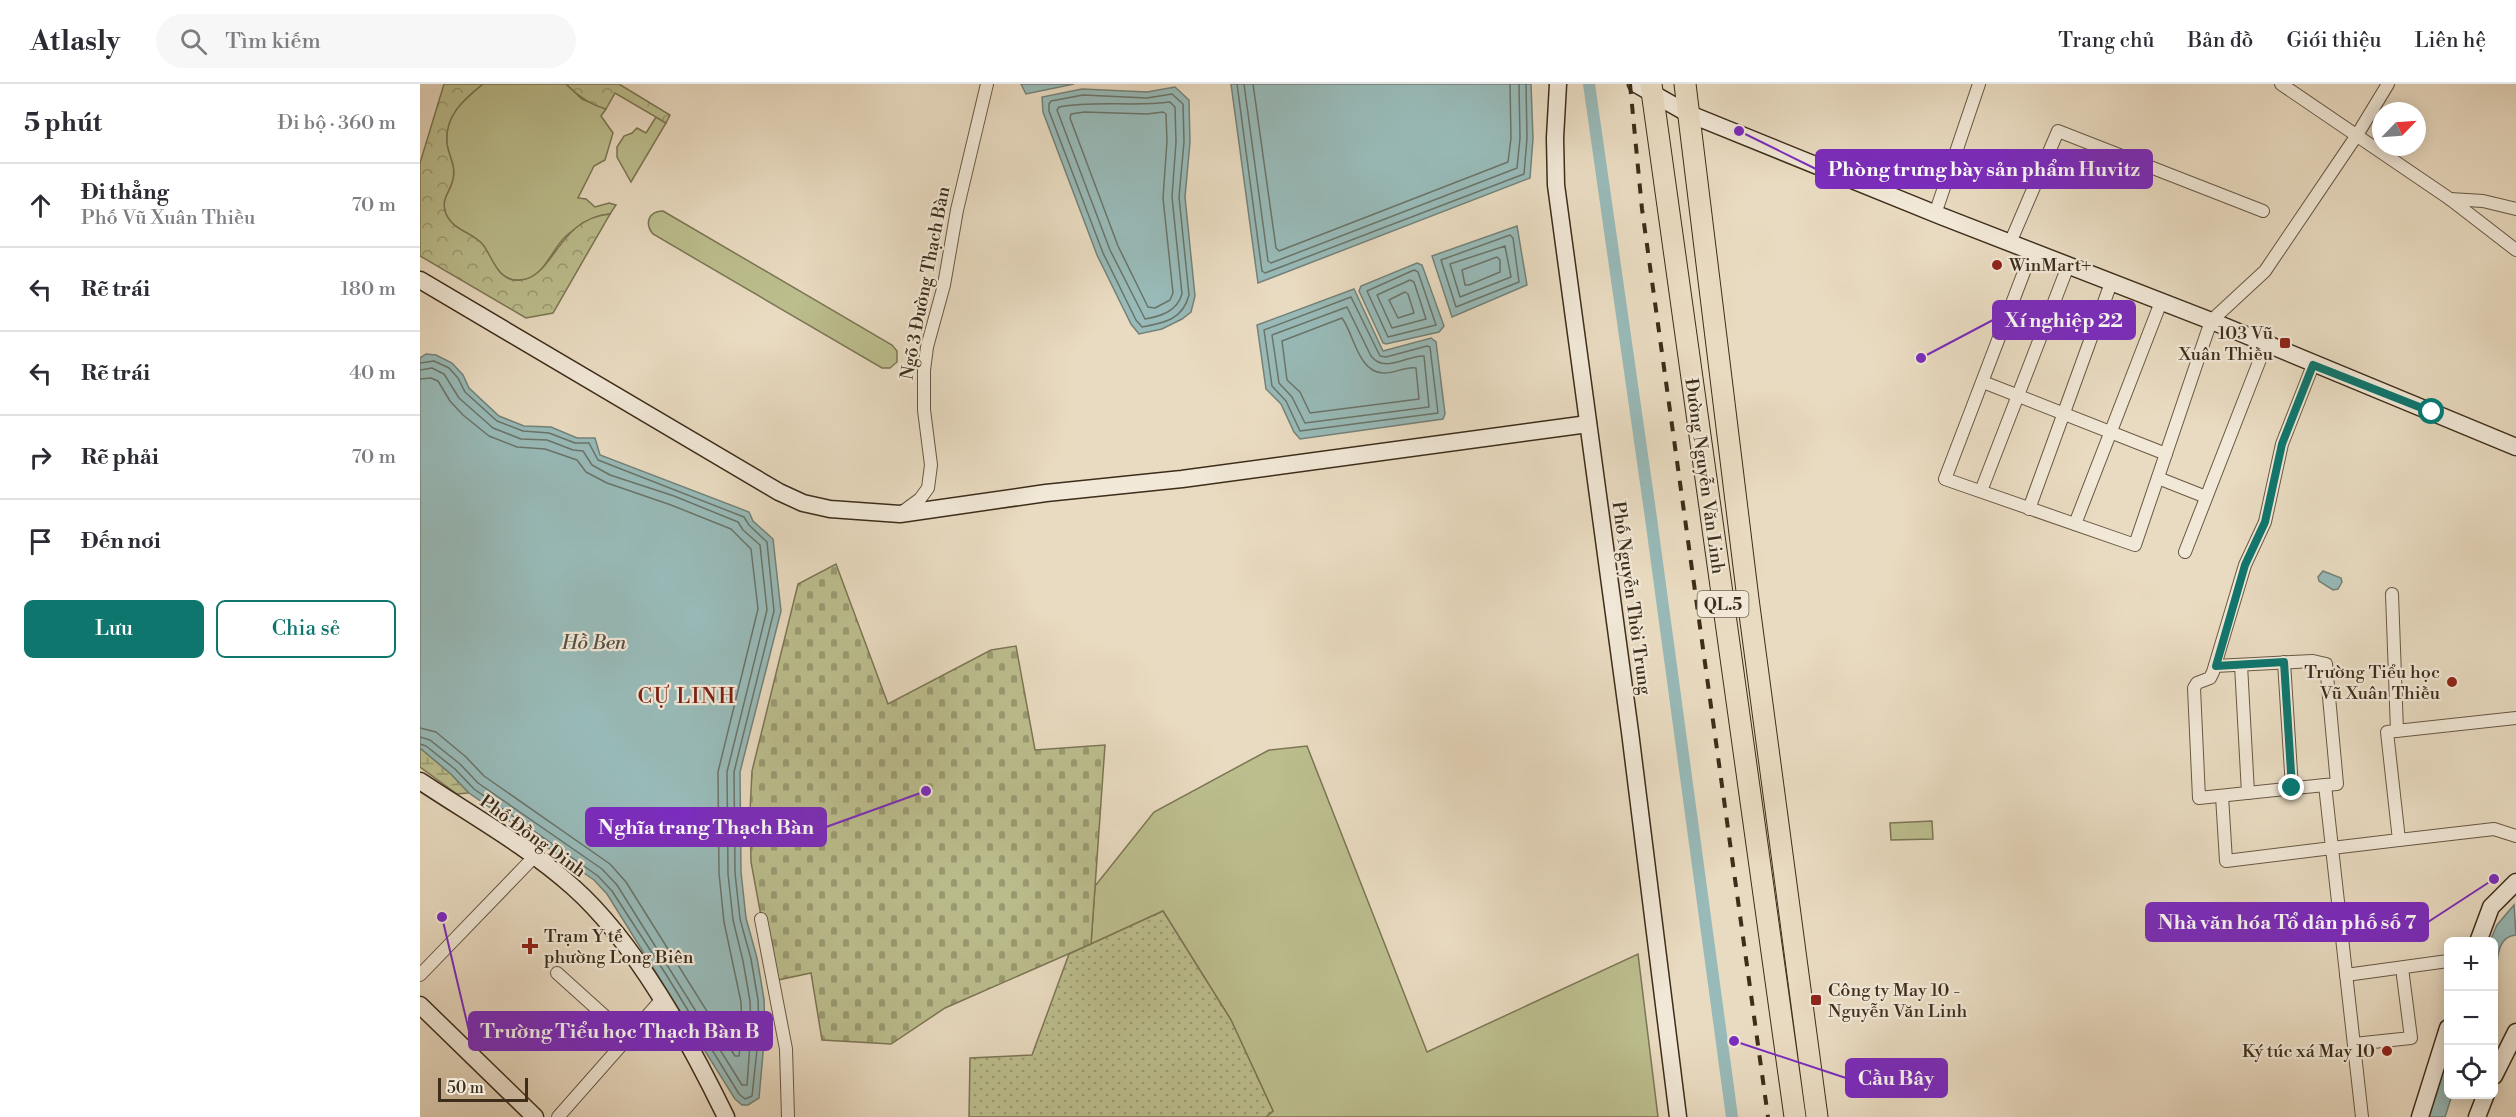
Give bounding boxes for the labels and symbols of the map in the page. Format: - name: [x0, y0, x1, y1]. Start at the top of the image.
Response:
- north arrow: [2372, 102, 2426, 156]
- callout: Phòng trưng bày sản phẩm Huvitz: [1816, 150, 2152, 188]
- text: Phòng trưng bày sản phẩm Huvitz: [1828, 158, 2140, 183]
- street label: Ngõ 3 Đường Thạch Bàn: [895, 184, 956, 382]
- place label: WinMart+: [2008, 254, 2091, 277]
- marker: WinMart+: [1990, 258, 2004, 272]
- callout: Xí nghiệp 22: [1993, 301, 2135, 339]
- text: Xí nghiệp 22: [2004, 309, 2123, 334]
- place label: 103 Vũ Xuân Thiều: [2178, 322, 2274, 366]
- marker: 103 Vũ Xuân Thiều: [2278, 336, 2292, 350]
- street label: Đường Nguyễn Văn Linh: [1679, 377, 1730, 576]
- route start: [2418, 398, 2444, 424]
- street label: Phố Nguyễn Thời Trung: [1607, 500, 1657, 697]
- road number: QL.5: [1698, 591, 1748, 617]
- water label: Hồ Ben: [561, 631, 627, 656]
- place label: Trường Tiểu học Vũ Xuân Thiều: [2304, 661, 2441, 705]
- marker: Trường Tiểu học Vũ Xuân Thiều: [2445, 675, 2459, 689]
- district label: CỰ LINH: [637, 684, 737, 710]
- route end: [2278, 774, 2304, 800]
- street label: Phố Đồng Dinh: [475, 790, 591, 883]
- callout: Nghĩa trang Thạch Bàn: [586, 808, 826, 846]
- text: Nghĩa trang Thạch Bàn: [598, 816, 815, 841]
- callout: Nhà văn hóa Tổ dân phố số 7: [2146, 903, 2428, 941]
- text: Nhà văn hóa Tổ dân phố số 7: [2158, 911, 2416, 936]
- place label: Trạm Y tế phường Long Biên: [544, 925, 694, 969]
- marker: Trạm Y tế phường Long Biên: [521, 937, 539, 955]
- place label: Công ty May 10 - Nguyễn Văn Linh: [1828, 979, 1967, 1023]
- marker: Công ty May 10 - Nguyễn Văn Linh: [1809, 993, 1823, 1007]
- callout: Trường Tiểu học Thạch Bàn B: [469, 1012, 772, 1050]
- text: Trường Tiểu học Thạch Bàn B: [480, 1020, 760, 1045]
- place label: Ký túc xá May 10: [2242, 1040, 2375, 1063]
- marker: Ký túc xá May 10: [2380, 1044, 2394, 1058]
- callout: Cầu Bây: [1846, 1059, 1947, 1097]
- text: Cầu Bây: [1858, 1067, 1935, 1092]
- scale bar: [438, 1075, 528, 1102]

